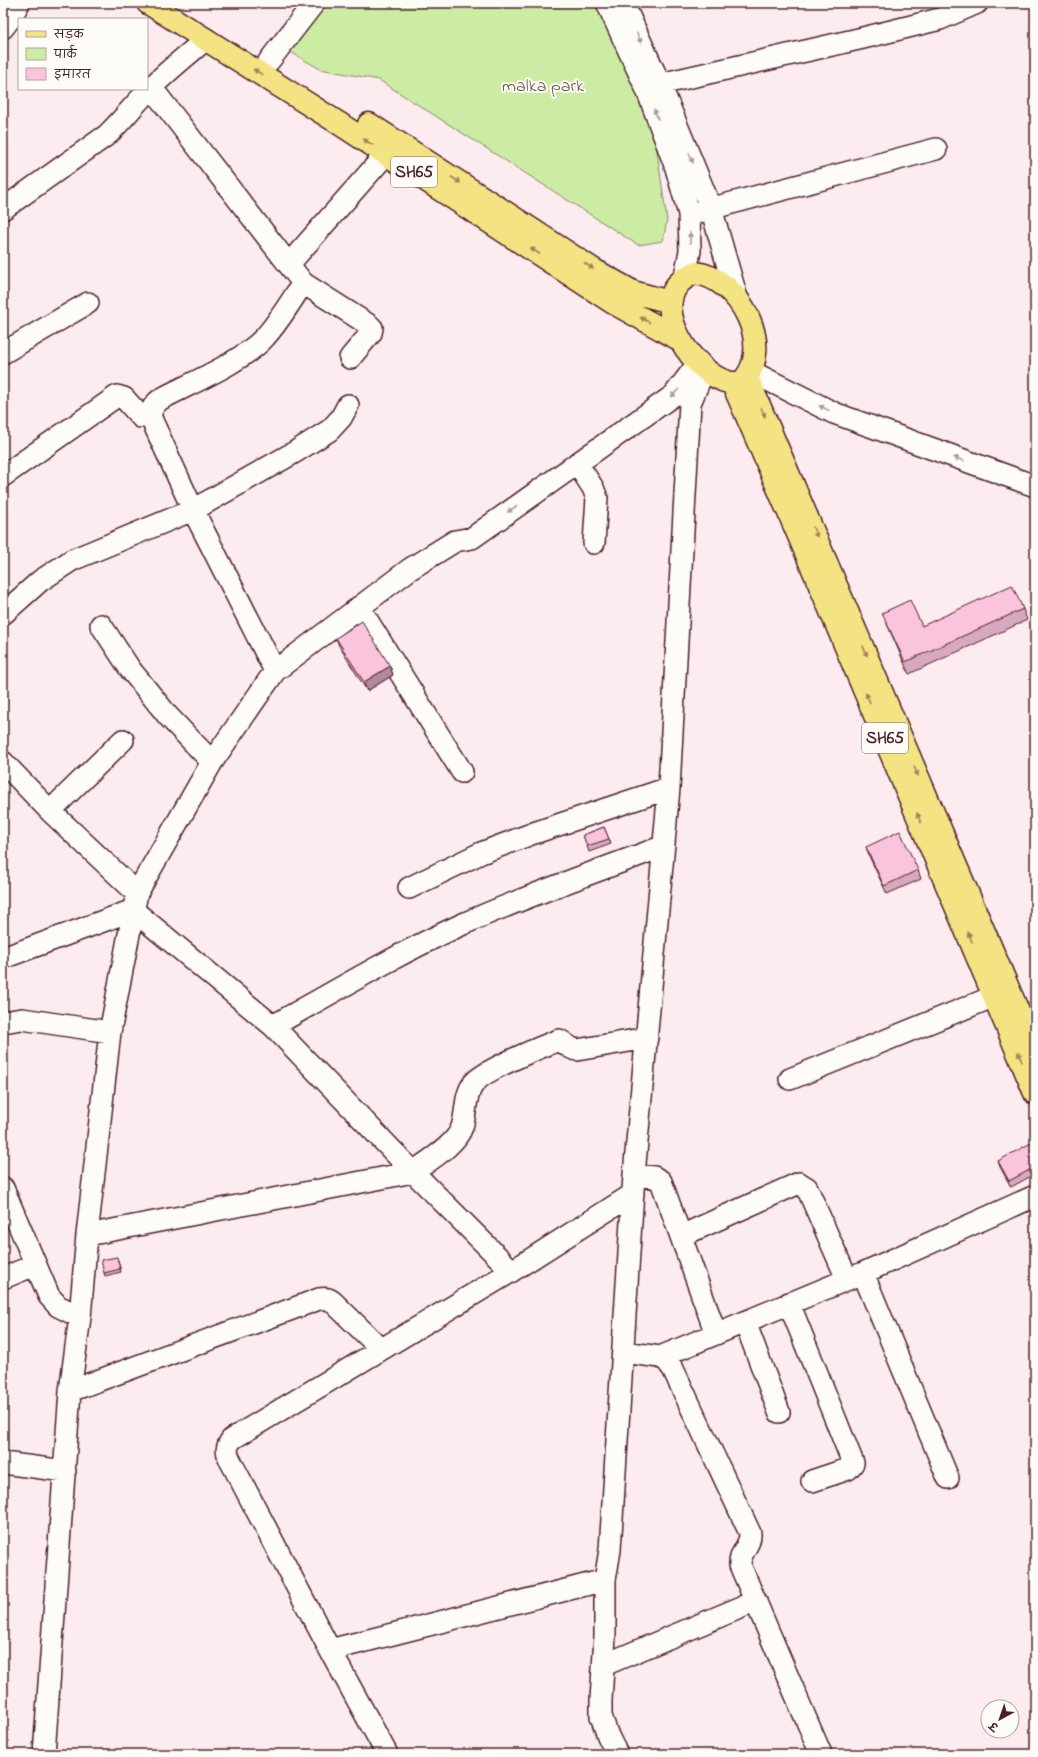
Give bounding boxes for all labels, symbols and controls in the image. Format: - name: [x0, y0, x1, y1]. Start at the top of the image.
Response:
- legend: [18, 18, 148, 90]
- text: सड़क: [53, 26, 85, 44]
- one-way arrow: [636, 33, 642, 44]
- text: पार्क: [53, 44, 78, 64]
- text: इमारत: [54, 66, 92, 84]
- one-way arrow: [252, 68, 264, 75]
- park label: malka park: [502, 74, 584, 100]
- one-way arrow: [652, 107, 658, 119]
- one-way arrow: [363, 138, 373, 146]
- one-way arrow: [688, 152, 694, 164]
- road number: SH65: [391, 157, 437, 187]
- one-way arrow: [450, 177, 462, 184]
- one-way arrow: [687, 231, 693, 244]
- one-way arrow: [530, 247, 540, 255]
- one-way arrow: [583, 263, 595, 270]
- one-way arrow: [639, 316, 651, 323]
- one-way arrow: [670, 388, 679, 398]
- one-way arrow: [818, 405, 830, 411]
- one-way arrow: [760, 407, 766, 418]
- one-way arrow: [952, 455, 964, 461]
- one-way arrow: [507, 505, 518, 513]
- one-way arrow: [812, 526, 818, 538]
- one-way arrow: [863, 646, 869, 658]
- one-way arrow: [865, 693, 871, 704]
- road number: SH65: [862, 723, 908, 753]
- one-way arrow: [913, 765, 920, 777]
- one-way arrow: [916, 812, 922, 823]
- one-way arrow: [967, 932, 973, 943]
- one-way arrow: [1017, 1052, 1023, 1063]
- north arrow: [980, 1699, 1020, 1739]
- text: उ: [985, 1716, 1003, 1735]

